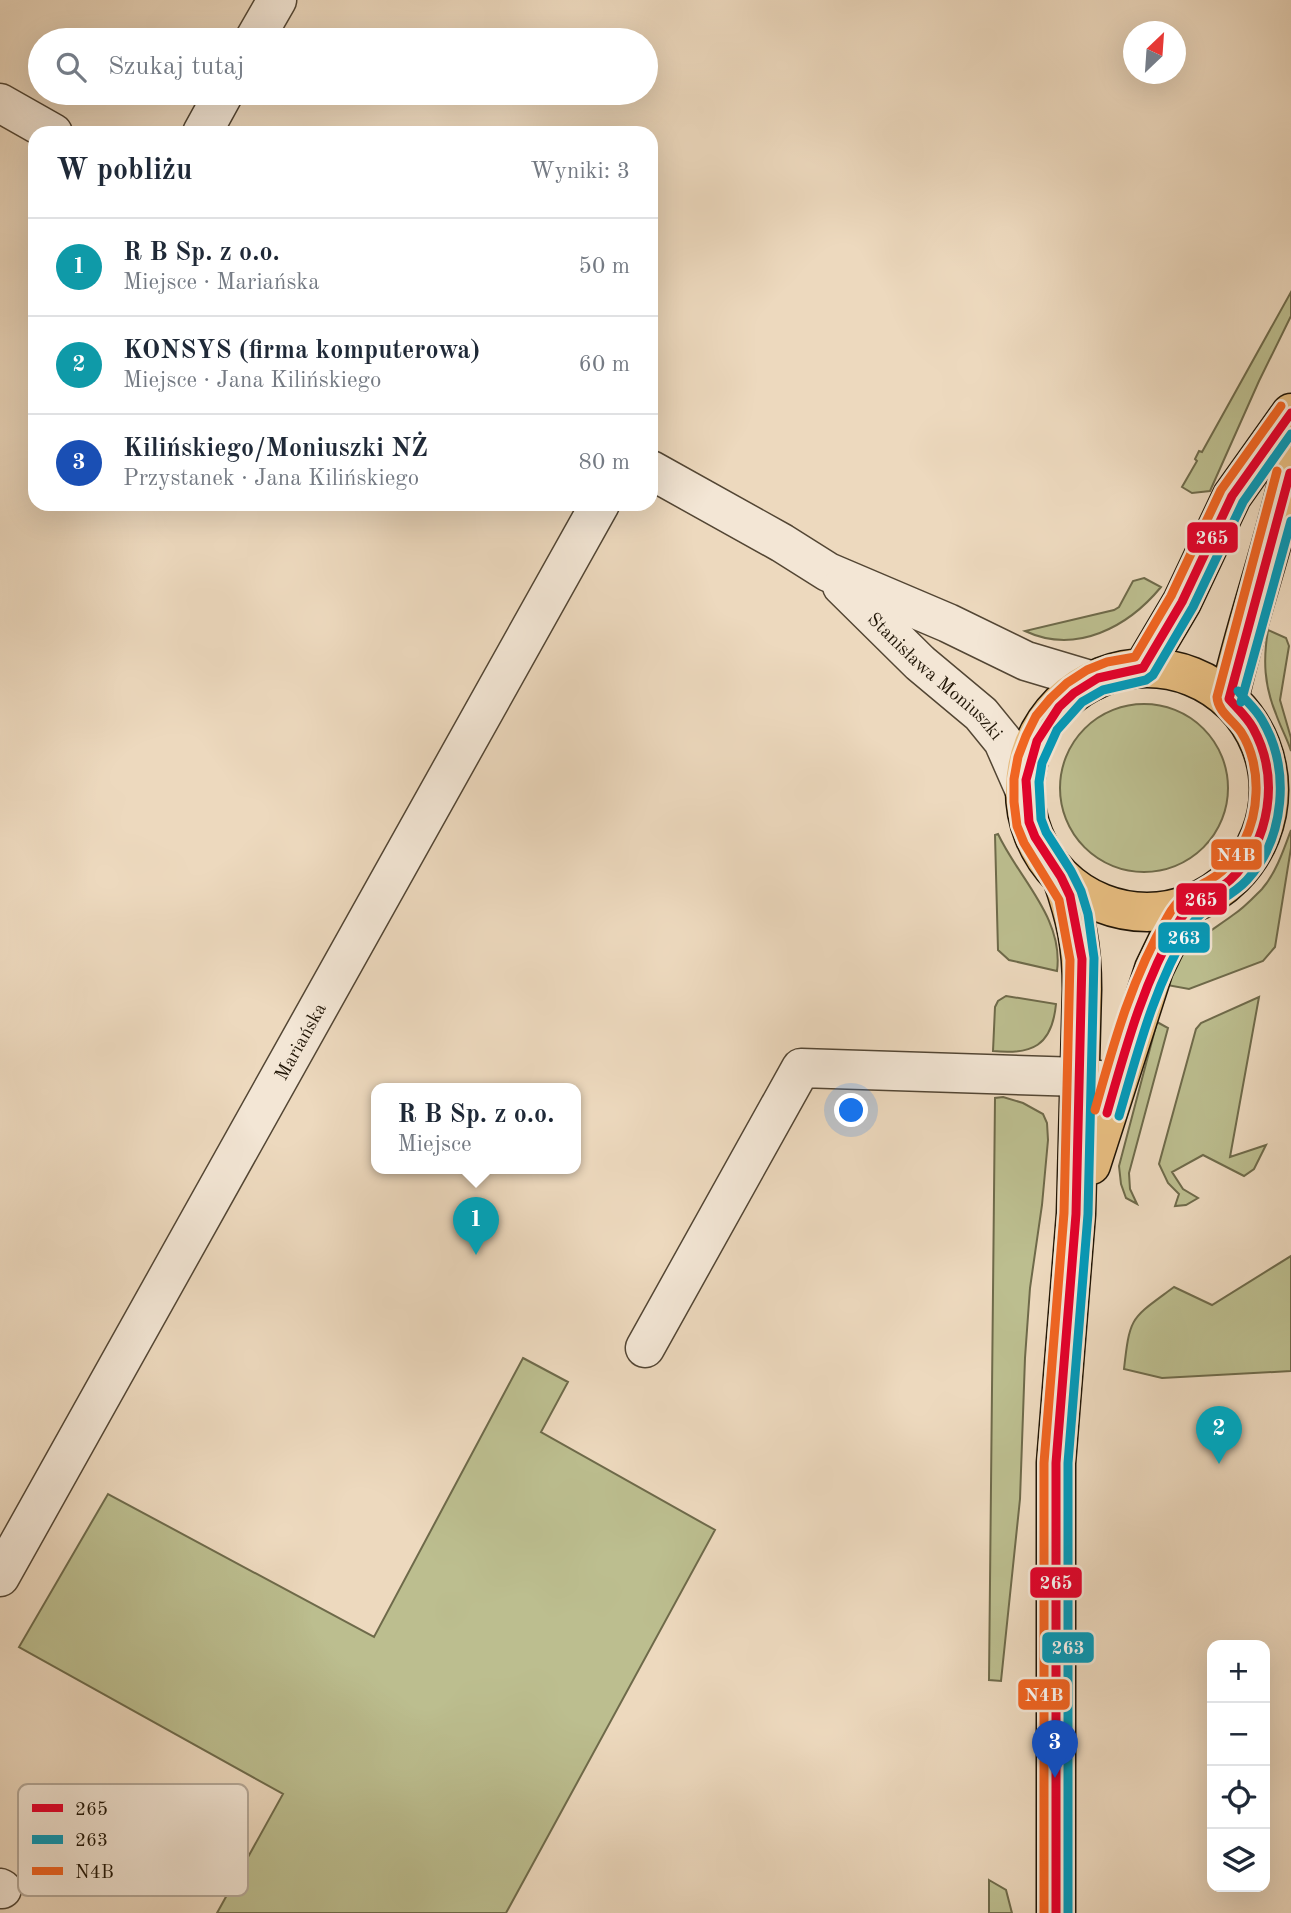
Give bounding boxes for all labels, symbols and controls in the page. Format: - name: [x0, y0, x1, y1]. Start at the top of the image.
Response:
- north arrow: [1123, 21, 1186, 84]
- search box: [28, 28, 658, 105]
- icon: search: [52, 48, 90, 86]
- text: Szukaj tutaj: [108, 54, 245, 80]
- text: W pobliżu: [56, 156, 192, 186]
- text: Wyniki: 3: [530, 160, 630, 183]
- text: R B Sp. z o.o.: [123, 240, 280, 266]
- text: 1: [72, 255, 86, 278]
- text: 50 m: [579, 255, 630, 278]
- text: Miejsce · Mariańska: [123, 271, 320, 294]
- text: KONSYS (firma komputerowa): [123, 338, 480, 364]
- text: 2: [72, 353, 86, 376]
- text: 60 m: [579, 353, 630, 376]
- text: Miejsce · Jana Kilińskiego: [123, 369, 381, 392]
- text: Kilińskiego/Moniuszki NŻ: [123, 436, 428, 462]
- text: 3: [72, 451, 86, 474]
- text: 80 m: [579, 451, 630, 474]
- text: Przystanek · Jana Kilińskiego: [123, 467, 419, 490]
- line badge: 265: [1186, 521, 1239, 554]
- text: 265: [1195, 530, 1229, 549]
- street label: Stanisława Moniuszki: [863, 610, 1005, 744]
- line badge: N4B: [1210, 838, 1263, 871]
- text: N4B: [1216, 847, 1256, 866]
- line badge: 265: [1175, 882, 1228, 916]
- text: 265: [1184, 892, 1218, 911]
- line badge: 263: [1157, 921, 1211, 954]
- text: 263: [1167, 930, 1201, 949]
- street label: Mariańska: [273, 1000, 331, 1084]
- popup: [371, 1083, 581, 1174]
- your location: [834, 1093, 868, 1127]
- text: R B Sp. z o.o.: [398, 1102, 554, 1128]
- text: Miejsce: [398, 1133, 472, 1156]
- pin: 1: [453, 1197, 499, 1255]
- pin: 2: [1196, 1406, 1242, 1464]
- line badge: 265: [1029, 1566, 1083, 1599]
- text: 265: [1039, 1575, 1073, 1594]
- line badge: 263: [1041, 1631, 1095, 1664]
- text: 263: [1051, 1640, 1085, 1659]
- map controls: [1207, 1640, 1270, 1892]
- button: +: [1207, 1640, 1270, 1703]
- line badge: N4B: [1017, 1678, 1071, 1711]
- text: N4B: [1024, 1687, 1064, 1706]
- button: −: [1207, 1703, 1270, 1766]
- pin: 3: [1032, 1720, 1078, 1778]
- button: locate: [1207, 1766, 1270, 1829]
- legend: [18, 1784, 248, 1896]
- text: 265: [75, 1801, 108, 1820]
- button: layers: [1207, 1829, 1270, 1892]
- text: 263: [75, 1832, 108, 1851]
- text: N4B: [75, 1864, 114, 1883]

